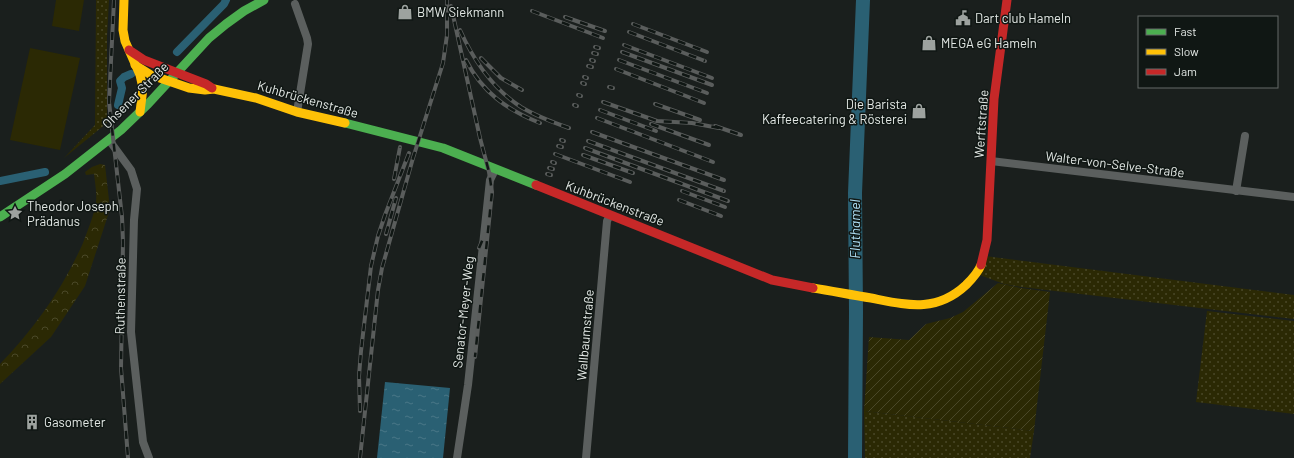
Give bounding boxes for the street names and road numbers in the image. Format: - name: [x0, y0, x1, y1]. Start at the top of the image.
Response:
- street label: Ohsener Straße: [98, 58, 172, 132]
- street label: Kuhbrückenstraße: [256, 77, 360, 121]
- street label: Werftstraße: [971, 89, 991, 159]
- street label: Walter-von-Selve-Straße: [1045, 148, 1185, 180]
- street label: Kuhbrückenstraße: [563, 177, 667, 229]
- street label: Senator-Meyer-Weg: [449, 255, 477, 369]
- street label: Ruthenstraße: [111, 257, 129, 335]
- street label: Wallbaumstraße: [573, 289, 597, 381]

